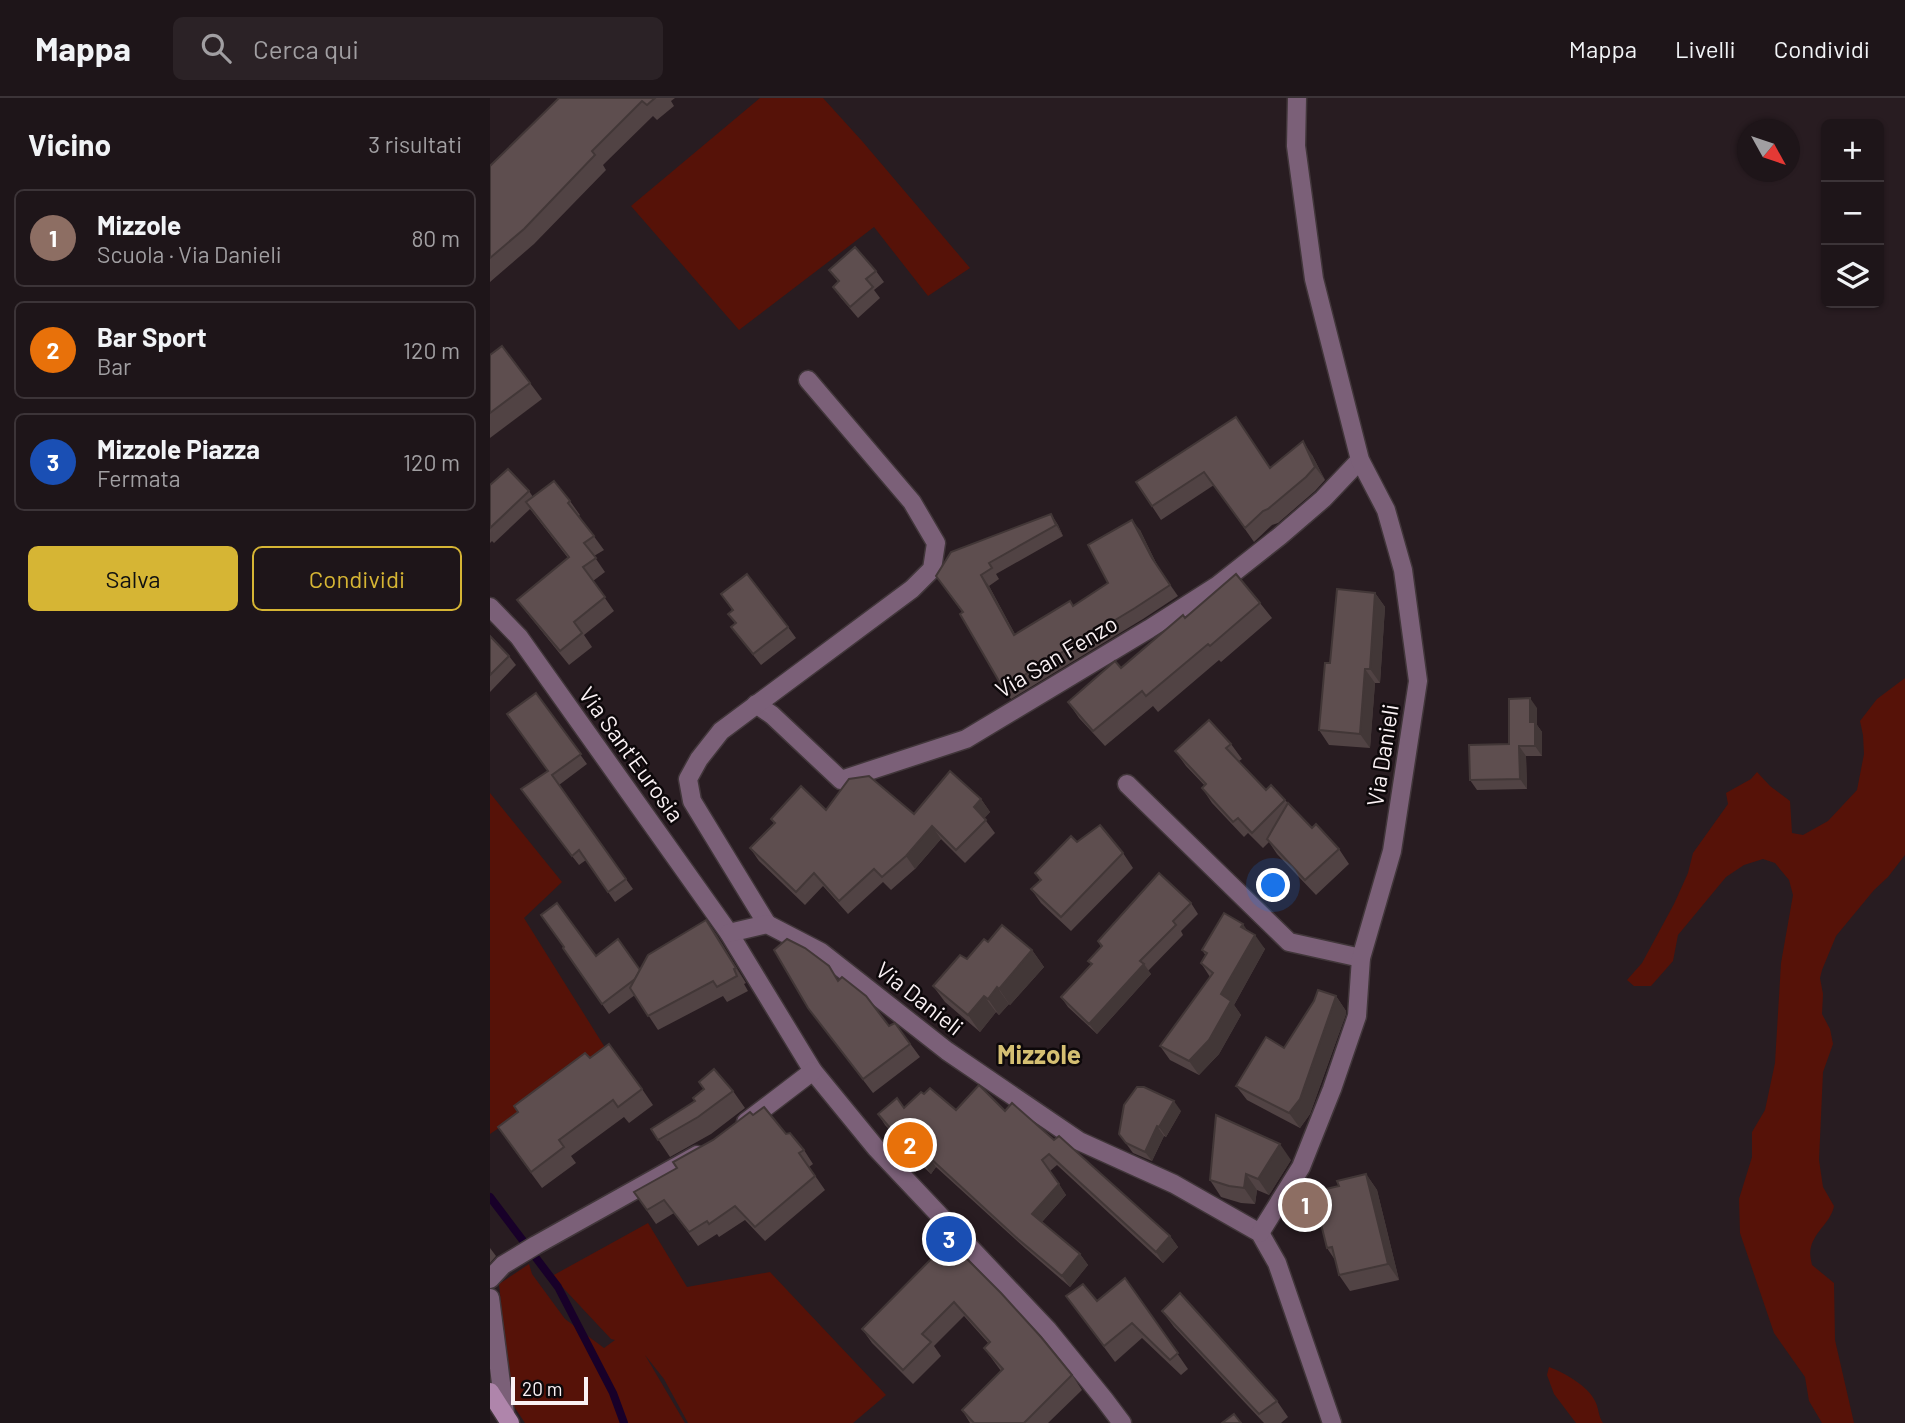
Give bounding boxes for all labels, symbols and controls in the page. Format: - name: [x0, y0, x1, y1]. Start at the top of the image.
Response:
- search box: [173, 17, 663, 80]
- text: Mappa: [35, 28, 131, 68]
- icon: search: [197, 29, 235, 67]
- text: Cerca qui: [253, 33, 359, 64]
- text: Mappa: [1569, 34, 1637, 63]
- text: Livelli: [1675, 34, 1736, 63]
- text: Condividi: [1774, 34, 1870, 63]
- north arrow: [1737, 119, 1800, 182]
- map controls: [1821, 119, 1884, 308]
- button: +: [1821, 119, 1884, 182]
- text: Vicino: [28, 126, 111, 162]
- text: 3 risultati: [368, 130, 462, 158]
- button: −: [1821, 182, 1884, 245]
- text: Mizzole: [97, 209, 181, 240]
- text: 1: [49, 224, 57, 252]
- text: 80 m: [411, 224, 460, 252]
- text: Scuola · Via Danieli: [97, 240, 282, 268]
- button: layers: [1821, 245, 1884, 308]
- text: Bar Sport: [97, 321, 207, 352]
- text: 2: [47, 336, 59, 364]
- text: 120 m: [403, 336, 460, 364]
- text: Bar: [97, 352, 131, 380]
- text: Mizzole Piazza: [97, 433, 260, 464]
- text: 3: [47, 448, 59, 476]
- text: 120 m: [403, 448, 460, 476]
- text: Fermata: [97, 464, 181, 492]
- button: Salva: [28, 546, 238, 611]
- button: Condividi: [252, 546, 462, 611]
- street label: Via San Fenzo: [990, 609, 1122, 703]
- street label: Via Sant'Eurosia: [574, 681, 690, 827]
- street label: Via Danieli: [1360, 702, 1404, 808]
- your location: [1256, 868, 1290, 902]
- street label: Via Danieli: [871, 955, 969, 1041]
- district label: Mizzole: [997, 1038, 1081, 1069]
- pin: 2: [887, 1119, 933, 1171]
- pin: 1: [1282, 1179, 1328, 1231]
- pin: 3: [926, 1213, 972, 1265]
- scale bar: [511, 1374, 588, 1406]
- text: 20 m: [522, 1377, 562, 1400]

